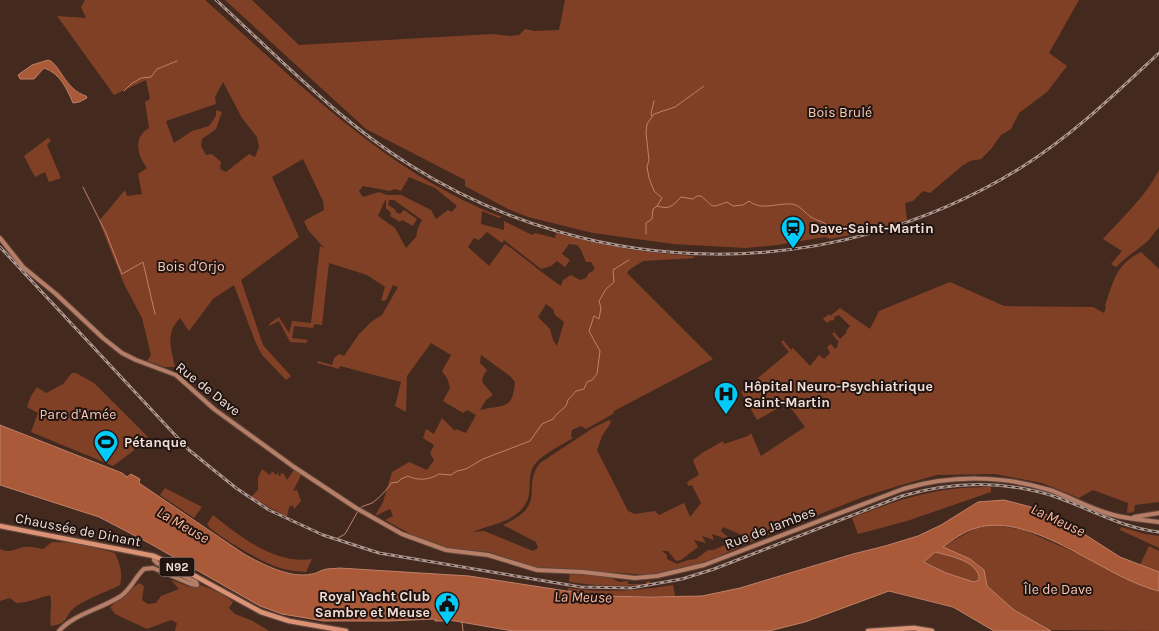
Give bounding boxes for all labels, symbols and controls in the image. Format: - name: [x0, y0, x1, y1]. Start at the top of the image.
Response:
- park label: Bois Brulé: [808, 104, 872, 121]
- station icon: Dave-Saint-Martin: [780, 215, 806, 249]
- place label: Dave-Saint-Martin: [810, 220, 934, 237]
- park label: Bois d'Orjo: [157, 258, 225, 275]
- street label: Rue de Dave: [172, 358, 244, 420]
- place label: Hôpital Neuro-Psychiatrique Saint-Martin: [744, 378, 933, 411]
- hospital icon: Hôpital Neuro-Psychiatrique Saint-Martin: [713, 381, 739, 415]
- park label: Parc d'Amée: [40, 406, 116, 423]
- sports icon: Pétanque: [93, 429, 119, 463]
- place label: Pétanque: [124, 434, 187, 451]
- water label: La Meuse: [1028, 500, 1088, 540]
- water label: La Meuse: [154, 503, 213, 547]
- street label: Rue de Jambes: [722, 503, 818, 553]
- street label: Chaussée de Dinant: [14, 509, 142, 551]
- road number: N92: [160, 558, 194, 576]
- park label: Île de Dave: [1023, 581, 1092, 598]
- water label: La Meuse: [554, 587, 612, 607]
- place label: Royal Yacht Club Sambre et Meuse: [315, 588, 430, 621]
- public building icon: Royal Yacht Club Sambre et Meuse: [434, 591, 460, 625]

